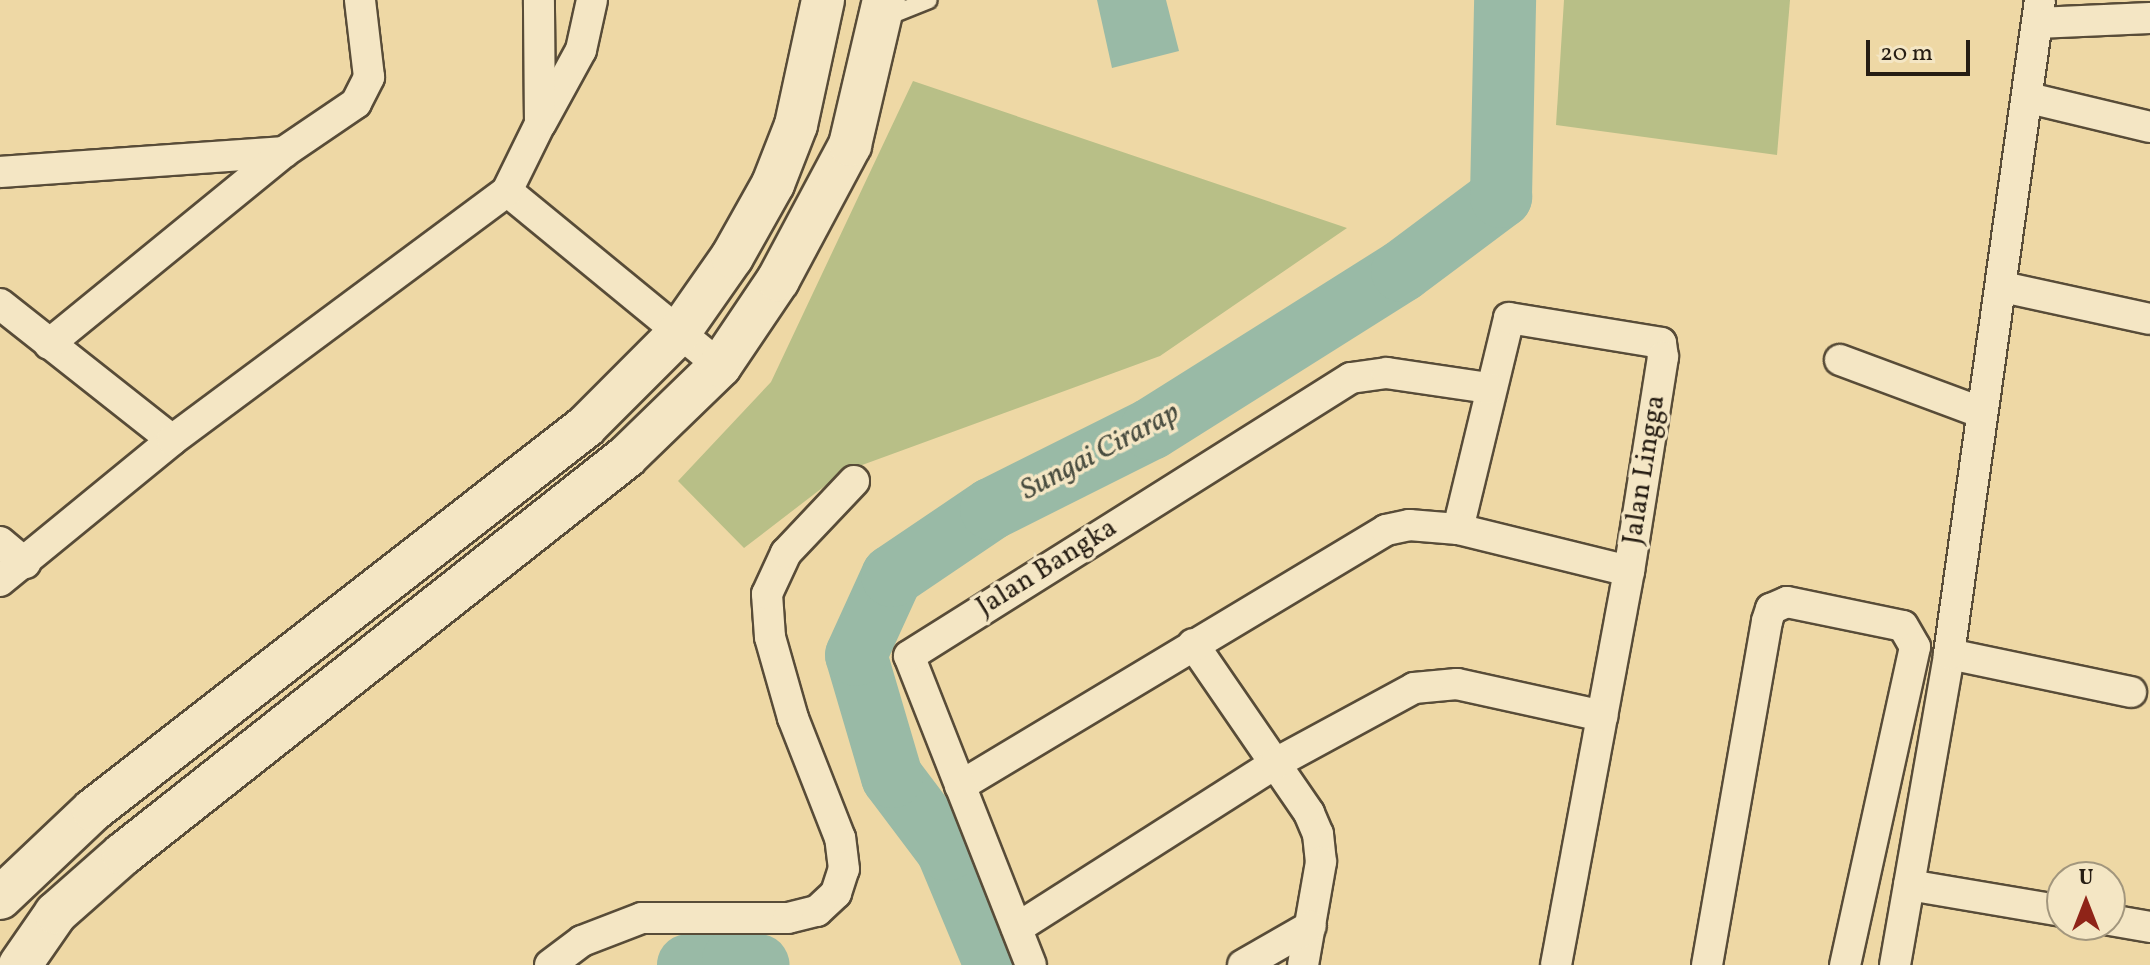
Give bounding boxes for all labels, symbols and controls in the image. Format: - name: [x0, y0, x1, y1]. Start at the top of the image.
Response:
- scale bar: [1870, 24, 1974, 74]
- text: 20 m: [1880, 37, 1933, 71]
- street label: Jalan Lingga: [1617, 393, 1673, 547]
- water label: Sungai Cirarap: [1015, 395, 1185, 509]
- street label: Jalan Bangka: [971, 512, 1123, 624]
- north arrow: [2046, 861, 2126, 941]
- text: U: [2078, 863, 2094, 894]

